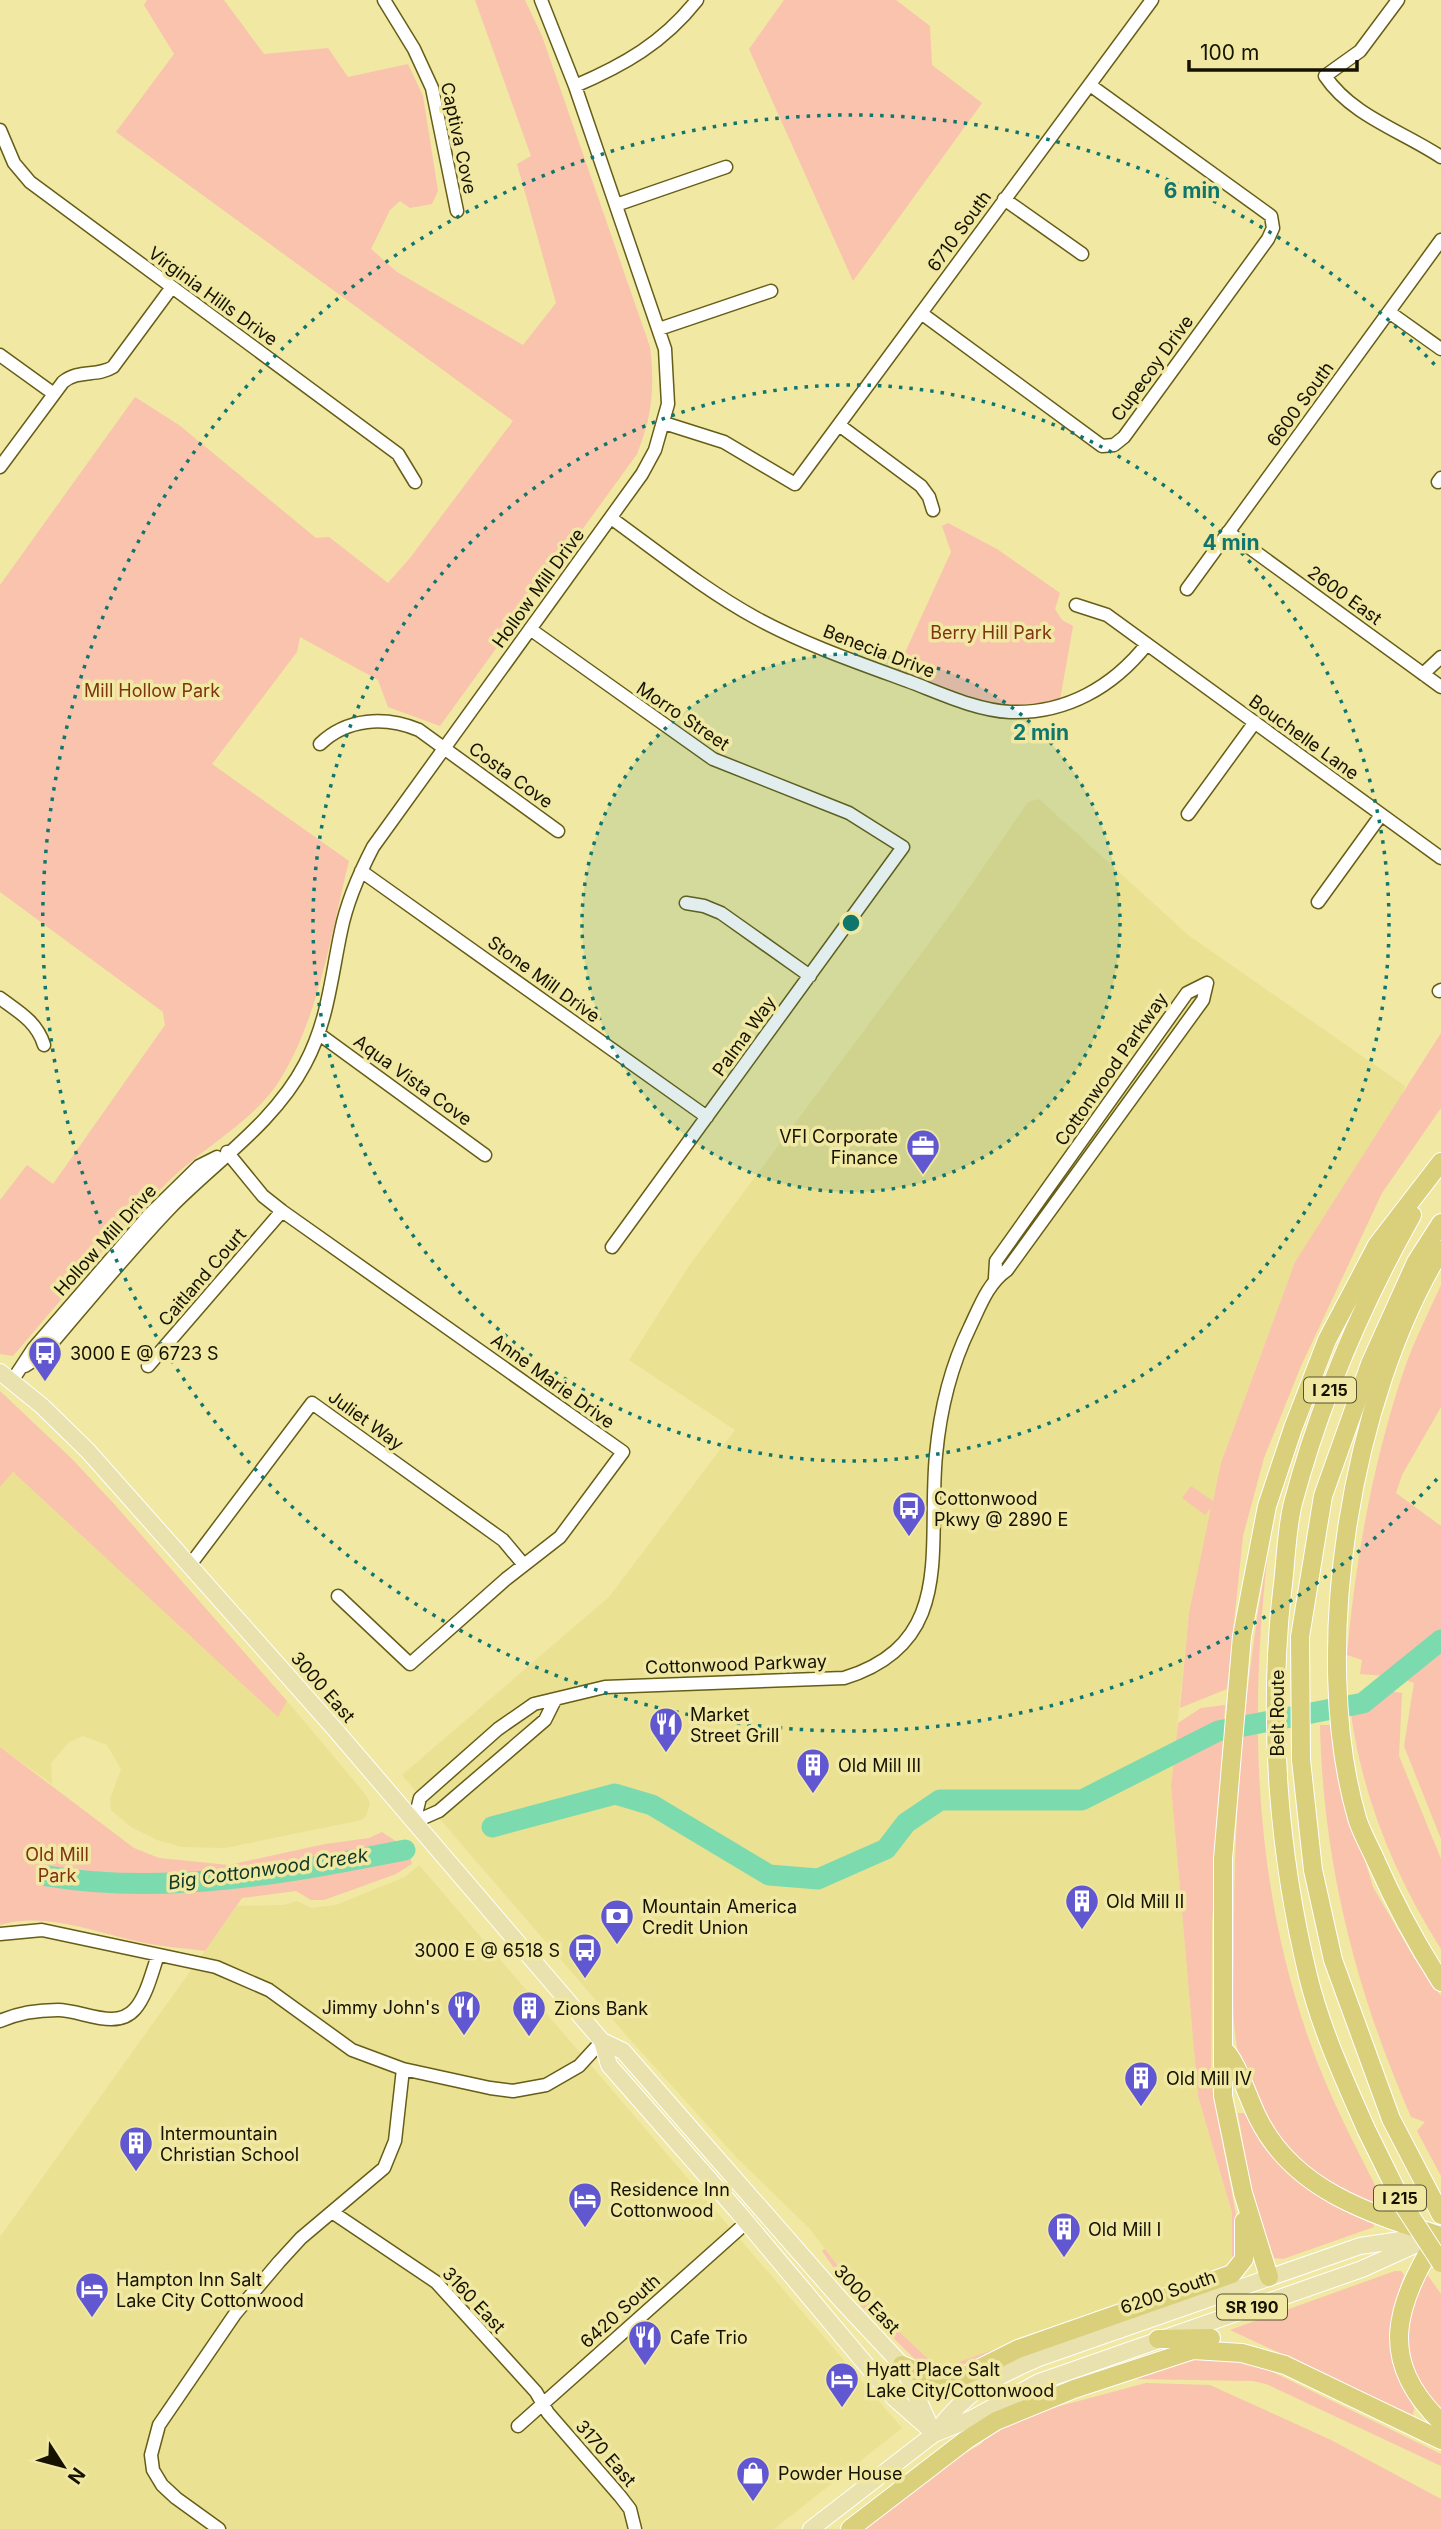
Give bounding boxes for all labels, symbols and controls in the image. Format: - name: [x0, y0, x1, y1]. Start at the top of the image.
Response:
- scale bar: [1189, 28, 1357, 72]
- text: 100 m: [1200, 40, 1259, 65]
- street label: Captiva Cove: [437, 80, 481, 196]
- text: 6 min: [1164, 178, 1220, 203]
- street label: 6710 South: [923, 187, 995, 275]
- street label: Virginia Hills Drive: [144, 242, 282, 350]
- street label: Cupecoy Drive: [1107, 311, 1197, 425]
- street label: 6600 South: [1262, 358, 1338, 450]
- street label: Hollow Mill Drive: [488, 524, 588, 652]
- text: 4 min: [1202, 530, 1260, 555]
- street label: 2600 East: [1304, 561, 1386, 629]
- street label: Benecia Drive: [820, 620, 938, 682]
- park label: Berry Hill Park: [930, 622, 1052, 643]
- street label: Morro Street: [633, 677, 733, 755]
- park label: Mill Hollow Park: [84, 680, 220, 701]
- street label: Bouchelle Lane: [1245, 690, 1363, 784]
- text: 2 min: [1013, 720, 1069, 745]
- street label: Costa Cove: [465, 738, 557, 812]
- centre of rings: [839, 911, 863, 935]
- street label: Stone Mill Drive: [484, 931, 604, 1027]
- street label: Cottonwood Parkway: [1050, 988, 1172, 1150]
- street label: Palma Way: [708, 992, 780, 1080]
- street label: Aqua Vista Cove: [350, 1030, 476, 1130]
- place label: VFI Corporate Finance: [779, 1126, 898, 1168]
- office icon: VFI Corporate Finance: [904, 1127, 942, 1176]
- street label: Hollow Mill Drive: [50, 1180, 160, 1300]
- street label: Caitland Court: [154, 1224, 250, 1330]
- street label: Anne Marie Drive: [487, 1329, 619, 1433]
- bus stop icon: 3000 E @ 6723 S: [26, 1334, 64, 1383]
- place label: 3000 E @ 6723 S: [70, 1343, 219, 1364]
- road number: I 215: [1304, 1378, 1356, 1402]
- street label: Juliet Way: [324, 1386, 408, 1454]
- place label: Cottonwood Pkwy @ 2890 E: [934, 1488, 1068, 1530]
- bus stop icon: Cottonwood Pkwy @ 2890 E: [890, 1489, 928, 1538]
- street label: 3000 East: [287, 1647, 359, 1727]
- street label: Cottonwood Parkway: [645, 1650, 827, 1678]
- street label: Belt Route: [1267, 1670, 1288, 1756]
- place label: Market Street Grill: [690, 1704, 779, 1746]
- restaurant icon: Market Street Grill: [647, 1705, 685, 1754]
- building icon: Old Mill III: [794, 1746, 832, 1795]
- place label: Old Mill III: [838, 1755, 921, 1776]
- water label: Big Cottonwood Creek: [166, 1843, 370, 1894]
- park label: Old Mill Park: [25, 1844, 89, 1886]
- building icon: Old Mill II: [1063, 1882, 1101, 1931]
- place label: Old Mill II: [1106, 1891, 1184, 1912]
- place label: Mountain America Credit Union: [642, 1896, 797, 1938]
- bank icon: Mountain America Credit Union: [598, 1897, 636, 1946]
- bus stop icon: 3000 E @ 6518 S: [566, 1931, 604, 1980]
- place label: 3000 E @ 6518 S: [414, 1940, 560, 1961]
- restaurant icon: Jimmy John's: [445, 1988, 483, 2037]
- building icon: Zions Bank: [510, 1989, 548, 2038]
- place label: Jimmy John's: [322, 1997, 440, 2018]
- place label: Zions Bank: [554, 1998, 648, 2019]
- building icon: Old Mill IV: [1122, 2059, 1160, 2108]
- place label: Old Mill IV: [1166, 2068, 1252, 2089]
- place label: Intermountain Christian School: [160, 2123, 299, 2165]
- building icon: Intermountain Christian School: [117, 2124, 155, 2173]
- place label: Residence Inn Cottonwood: [610, 2179, 730, 2221]
- hotel icon: Residence Inn Cottonwood: [566, 2180, 604, 2229]
- road number: I 215: [1374, 2186, 1426, 2210]
- building icon: Old Mill I: [1045, 2210, 1083, 2259]
- place label: Old Mill I: [1088, 2219, 1161, 2240]
- street label: 3000 East: [830, 2260, 904, 2338]
- street label: 3160 East: [438, 2263, 510, 2337]
- street label: 6200 South: [1118, 2266, 1218, 2318]
- place label: Hampton Inn Salt Lake City Cottonwood: [116, 2269, 304, 2311]
- hotel icon: Hampton Inn Salt Lake City Cottonwood: [73, 2270, 111, 2319]
- street label: 6420 South: [576, 2270, 664, 2352]
- road number: SR 190: [1217, 2294, 1287, 2320]
- restaurant icon: Cafe Trio: [626, 2318, 664, 2367]
- place label: Cafe Trio: [670, 2327, 748, 2348]
- place label: Hyatt Place Salt Lake City/Cottonwood: [866, 2359, 1054, 2401]
- hotel icon: Hyatt Place Salt Lake City/Cottonwood: [823, 2360, 861, 2409]
- street label: 3170 East: [571, 2416, 641, 2491]
- north arrow: [28, 2431, 98, 2501]
- shop icon: Powder House: [734, 2454, 772, 2503]
- text: N: [63, 2463, 90, 2488]
- place label: Powder House: [778, 2463, 902, 2484]

